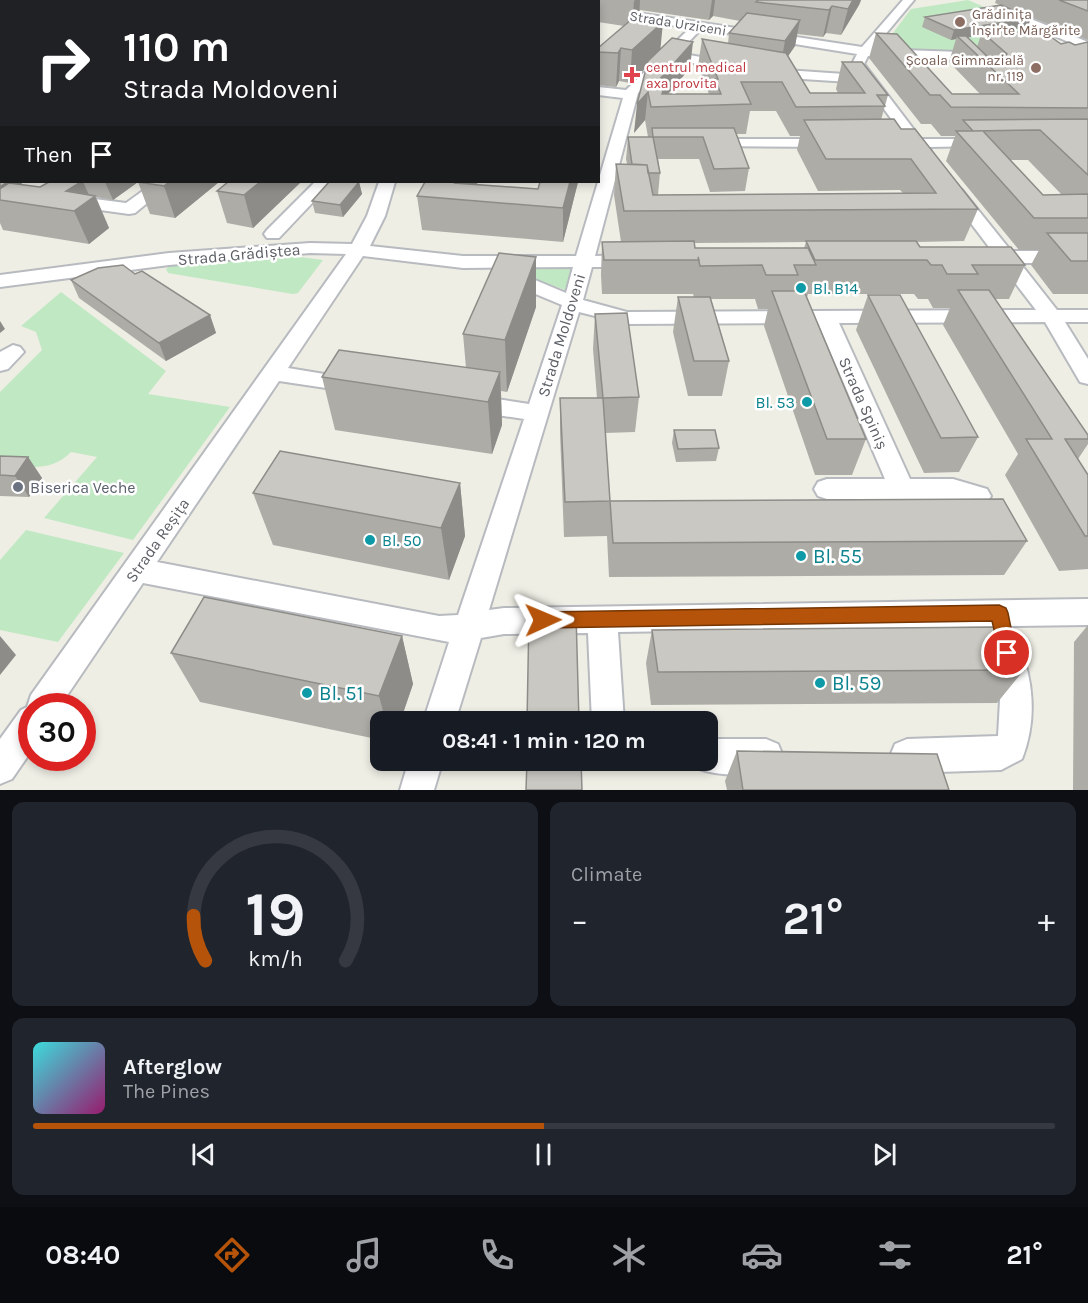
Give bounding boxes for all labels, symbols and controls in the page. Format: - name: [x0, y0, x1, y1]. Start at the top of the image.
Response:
- place label: Grădinița Înșir'te Mărgărite: [971, 6, 1080, 39]
- street label: Strada Urziceni: [628, 7, 728, 40]
- marker: Grădinița Înșir'te Mărgărite: [953, 15, 967, 29]
- text: 110 m: [123, 22, 230, 72]
- icon: right: [24, 24, 102, 102]
- place label: Școala Gimnazială nr. 119: [905, 52, 1024, 85]
- place label: centrul medical axa provita: [646, 59, 747, 92]
- marker: Școala Gimnazială nr. 119: [1029, 61, 1043, 75]
- marker: centrul medical axa provita: [623, 66, 641, 84]
- text: Strada Moldoveni: [123, 73, 339, 105]
- icon: arrive: [85, 138, 118, 171]
- text: Then: [24, 142, 73, 168]
- street label: Strada Grădiștea: [177, 240, 301, 269]
- street label: Strada Moldoveni: [534, 271, 589, 399]
- place label: Bl. B14: [813, 279, 858, 298]
- marker: Bl. B14: [794, 281, 808, 295]
- street label: Strada Spiniș: [835, 354, 892, 452]
- place label: Bl. 53: [755, 393, 795, 412]
- marker: Bl. 53: [800, 395, 814, 409]
- place label: Biserica Veche: [30, 478, 136, 497]
- marker: Biserica Veche: [11, 480, 25, 494]
- street label: Strada Reșița: [121, 495, 193, 586]
- place label: Bl. 50: [382, 531, 422, 550]
- marker: Bl. 50: [363, 533, 377, 547]
- place label: Bl. 55: [813, 545, 862, 568]
- marker: Bl. 55: [794, 549, 808, 563]
- position arrow: [511, 588, 575, 652]
- pin: [981, 627, 1032, 678]
- icon: arrive: [990, 636, 1023, 669]
- place label: Bl. 59: [832, 672, 881, 695]
- marker: Bl. 59: [813, 676, 827, 690]
- place label: Bl. 51: [319, 682, 363, 705]
- marker: Bl. 51: [300, 686, 314, 700]
- speed limit sign: 30: [18, 693, 96, 771]
- text: 08:41 · 1 min · 120 m: [442, 728, 646, 754]
- text: Climate: [571, 863, 642, 886]
- text: 19: [245, 878, 305, 951]
- text: 21°: [783, 893, 843, 945]
- text: −: [571, 901, 588, 939]
- text: +: [1038, 901, 1055, 939]
- text: km/h: [248, 946, 302, 971]
- text: Afterglow: [123, 1054, 222, 1080]
- text: The Pines: [123, 1080, 210, 1103]
- icon: previous: [187, 1138, 220, 1171]
- icon: pause: [527, 1138, 560, 1171]
- icon: next: [868, 1138, 901, 1171]
- icon: directions: [211, 1234, 253, 1276]
- icon: music: [343, 1234, 385, 1276]
- icon: phone: [476, 1234, 518, 1276]
- icon: climate: [608, 1234, 650, 1276]
- icon: car: [741, 1234, 783, 1276]
- icon: filters: [874, 1234, 916, 1276]
- text: 08:40: [45, 1239, 120, 1271]
- text: 21°: [1006, 1239, 1043, 1271]

